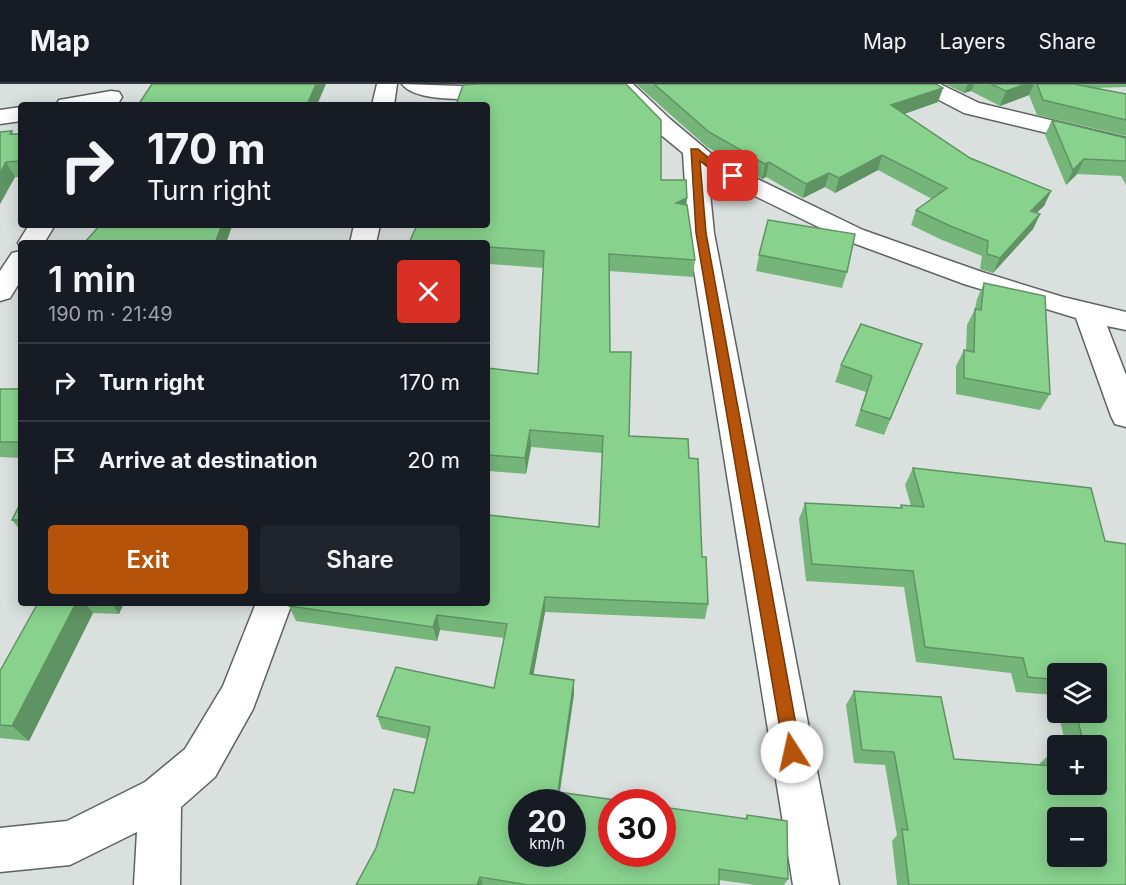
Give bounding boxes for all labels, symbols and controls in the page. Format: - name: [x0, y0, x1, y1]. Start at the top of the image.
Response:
- text: Map: [30, 24, 90, 58]
- text: Map: [863, 29, 907, 54]
- text: Layers: [940, 29, 1006, 54]
- text: Share: [1039, 29, 1096, 54]
- text: 170 m: [147, 123, 265, 174]
- icon: right: [48, 126, 126, 204]
- pin: [707, 150, 758, 201]
- icon: arrive: [716, 159, 749, 192]
- text: Turn right: [147, 174, 271, 207]
- text: 1 min: [48, 257, 136, 301]
- button: close: [397, 260, 460, 323]
- text: 190 m · 21:49: [48, 302, 173, 326]
- icon: right: [48, 366, 81, 399]
- text: Turn right: [99, 369, 205, 395]
- text: 170 m: [400, 369, 460, 395]
- icon: arrive: [48, 444, 81, 477]
- text: Arrive at destination: [99, 447, 318, 473]
- text: 20 m: [407, 447, 460, 473]
- button: Exit: [48, 525, 248, 594]
- button: Share: [260, 525, 460, 594]
- map controls: [1047, 663, 1107, 867]
- button: layers: [1047, 663, 1107, 723]
- position arrow: [760, 720, 824, 784]
- button: +: [1047, 735, 1107, 795]
- speed limit sign: 30: [598, 789, 676, 867]
- text: 20: [527, 803, 567, 839]
- button: −: [1047, 807, 1107, 867]
- text: km/h: [529, 834, 565, 853]

